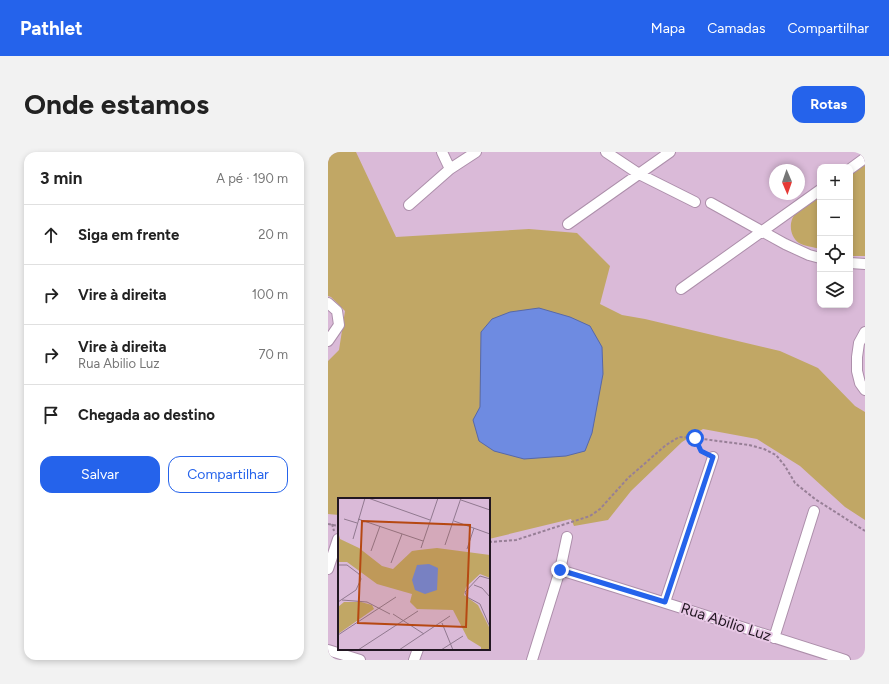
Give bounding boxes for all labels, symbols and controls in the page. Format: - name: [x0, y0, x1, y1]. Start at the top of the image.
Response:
- text: Pathlet: [20, 17, 83, 40]
- text: Mapa: [651, 20, 685, 37]
- text: Camadas: [707, 20, 765, 37]
- text: Compartilhar: [787, 20, 869, 37]
- button: Rotas: [792, 86, 865, 123]
- text: Onde estamos: [24, 87, 209, 121]
- north arrow: [769, 164, 805, 200]
- map controls: [817, 164, 853, 308]
- button: +: [817, 164, 853, 200]
- text: 3 min: [40, 168, 82, 188]
- text: A pé · 190 m: [216, 171, 288, 186]
- button: −: [817, 200, 853, 236]
- icon: ahead: [40, 224, 62, 246]
- text: Siga em frente: [78, 226, 179, 244]
- text: 20 m: [258, 227, 288, 242]
- button: locate: [817, 236, 853, 272]
- button: layers: [817, 272, 853, 308]
- icon: right: [40, 284, 62, 306]
- text: Vire à direita: [78, 286, 167, 304]
- text: 100 m: [252, 287, 288, 302]
- text: Vire à direita: [78, 338, 167, 356]
- icon: right: [40, 344, 62, 366]
- text: 70 m: [258, 347, 288, 362]
- text: Rua Abilio Luz: [78, 356, 160, 371]
- icon: arrive: [40, 404, 62, 426]
- text: Chegada ao destino: [78, 406, 215, 424]
- route start: [686, 429, 704, 447]
- button: Salvar: [40, 456, 160, 493]
- button: Compartilhar: [168, 456, 288, 493]
- inset map: [338, 498, 490, 650]
- route end: [551, 561, 569, 579]
- street label: Rua Abilio Luz: [678, 599, 774, 645]

